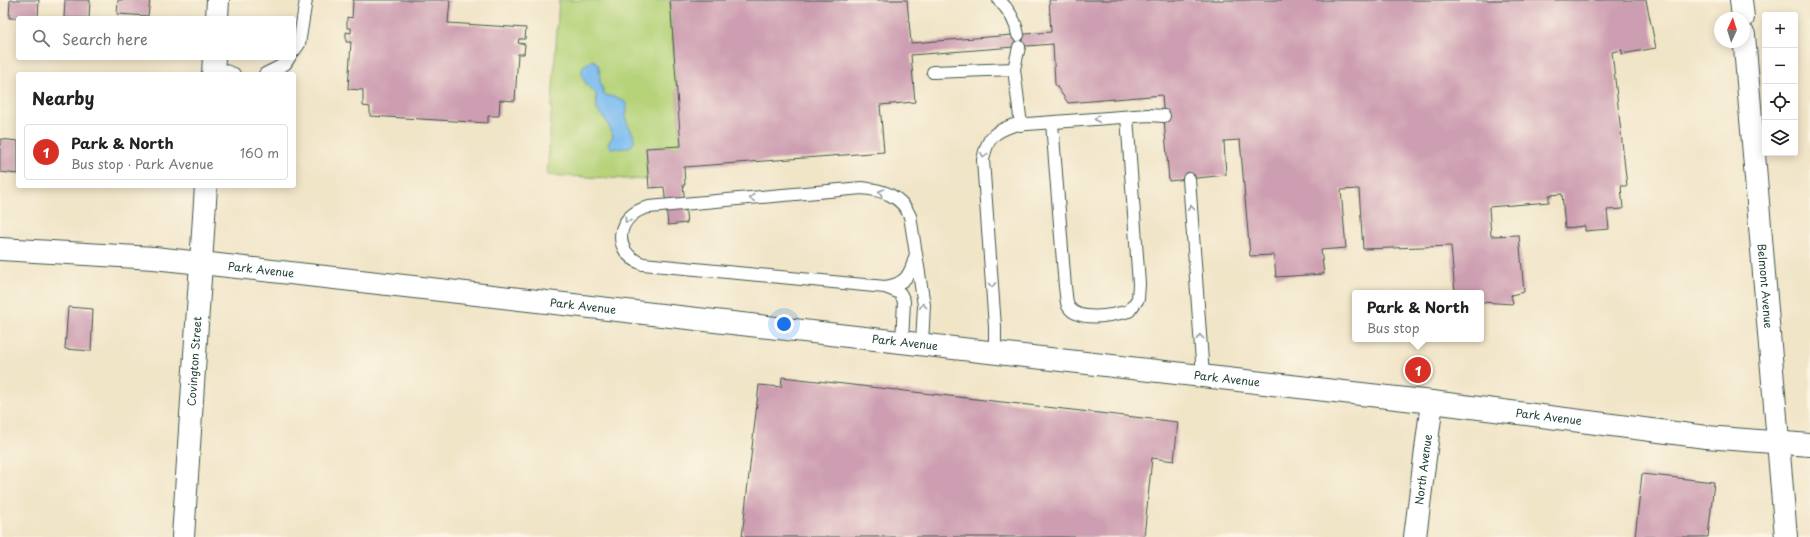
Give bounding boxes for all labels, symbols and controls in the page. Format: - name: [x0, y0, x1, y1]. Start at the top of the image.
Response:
- north arrow: [1714, 12, 1750, 48]
- map controls: [1762, 12, 1798, 156]
- button: +: [1762, 12, 1798, 48]
- search box: [16, 16, 296, 60]
- icon: search: [30, 27, 52, 49]
- text: Search here: [62, 27, 148, 50]
- button: −: [1762, 48, 1798, 84]
- button: locate: [1762, 84, 1798, 120]
- text: Nearby: [32, 85, 94, 111]
- one-way arrow: [1094, 115, 1100, 124]
- button: layers: [1762, 120, 1798, 156]
- text: Park & North: [71, 131, 174, 154]
- text: 1: [43, 143, 49, 162]
- text: 160 m: [240, 143, 279, 162]
- one-way arrow: [980, 152, 989, 159]
- text: Bus stop · Park Avenue: [71, 154, 214, 173]
- one-way arrow: [878, 188, 885, 197]
- one-way arrow: [749, 193, 755, 202]
- one-way arrow: [1186, 205, 1195, 211]
- one-way arrow: [625, 216, 632, 223]
- street label: Belmont Avenue: [1753, 243, 1778, 329]
- street label: Park Avenue: [227, 257, 295, 281]
- one-way arrow: [988, 282, 997, 288]
- popup: [1352, 290, 1484, 342]
- street label: Park Avenue: [549, 293, 617, 318]
- text: Park & North: [1367, 295, 1469, 318]
- one-way arrow: [919, 302, 928, 309]
- your location: [774, 314, 794, 334]
- street label: Covington Street: [183, 315, 205, 407]
- text: Bus stop: [1367, 318, 1420, 337]
- street label: Park Avenue: [871, 330, 939, 354]
- one-way arrow: [1195, 334, 1204, 340]
- pin: 1: [1405, 355, 1431, 385]
- street label: Park Avenue: [1193, 366, 1261, 391]
- street label: Park Avenue: [1515, 404, 1583, 429]
- street label: North Avenue: [1410, 433, 1436, 506]

